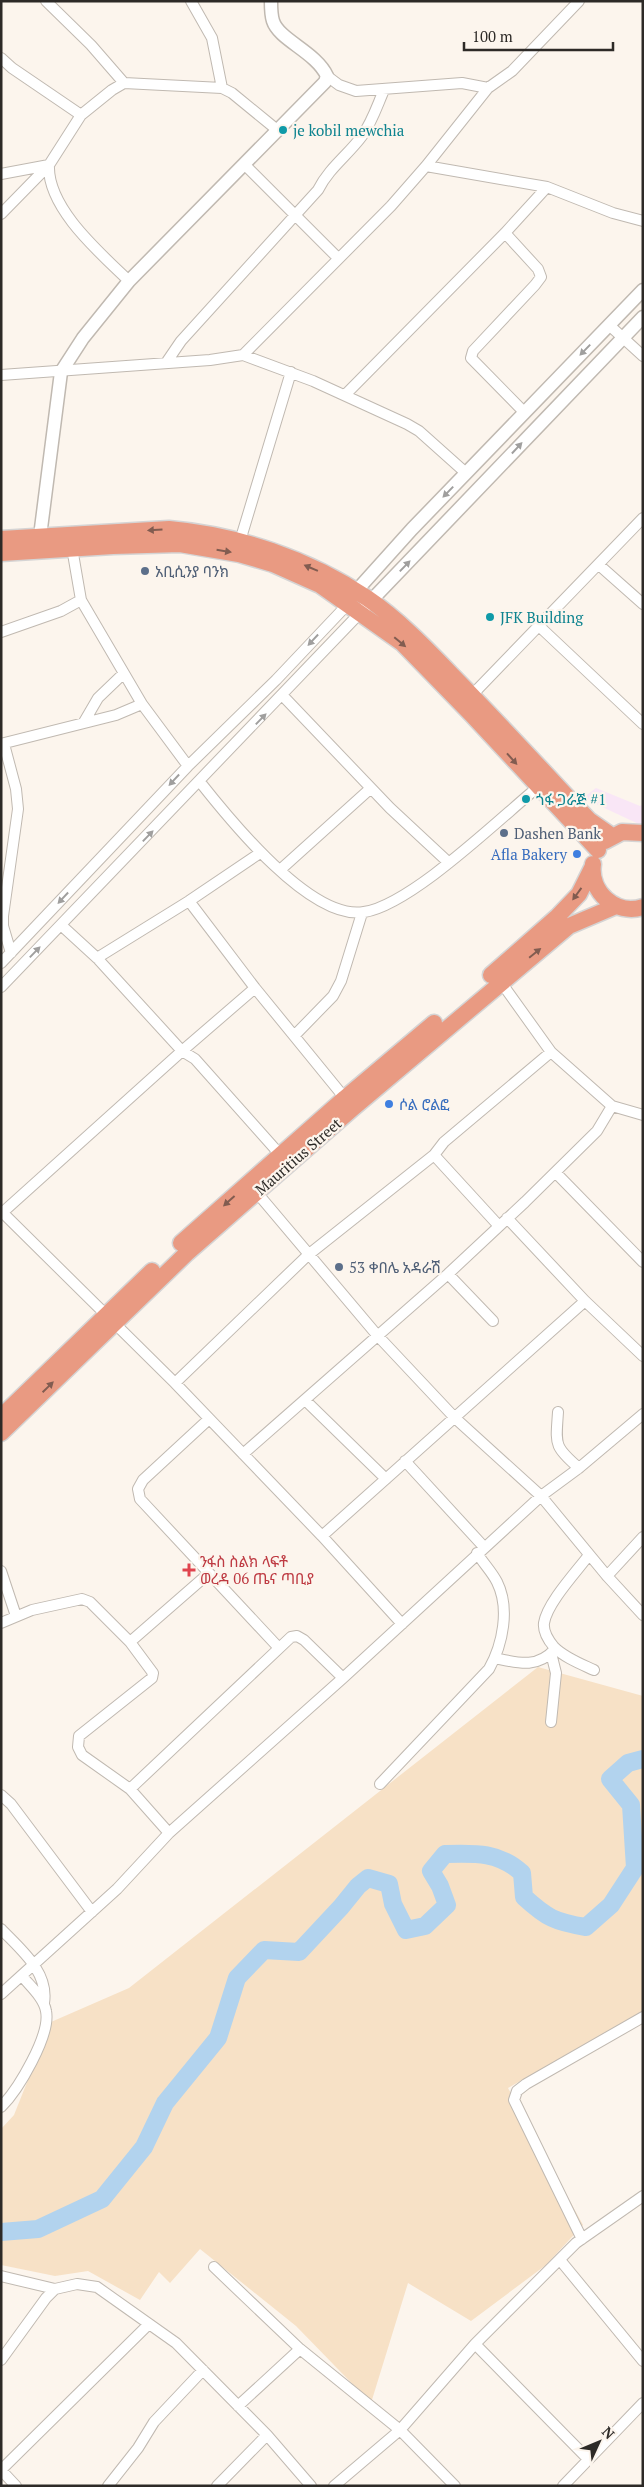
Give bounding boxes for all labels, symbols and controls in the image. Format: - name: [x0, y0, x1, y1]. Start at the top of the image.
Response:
- scale bar: [464, 20, 613, 52]
- text: 100 m: [472, 26, 513, 46]
- place label: je kobil mewchia: [293, 120, 405, 140]
- marker: je kobil mewchia: [277, 124, 289, 136]
- one-way arrow: [579, 344, 591, 356]
- one-way arrow: [511, 442, 523, 454]
- one-way arrow: [442, 486, 454, 498]
- one-way arrow: [147, 526, 163, 534]
- one-way arrow: [216, 548, 232, 556]
- one-way arrow: [399, 560, 411, 572]
- place label: አቢሲንያ ባንክ: [155, 561, 229, 581]
- one-way arrow: [304, 563, 319, 571]
- marker: አቢሲንያ ባንክ: [139, 565, 151, 577]
- place label: JFK Building: [500, 607, 584, 627]
- marker: JFK Building: [484, 611, 496, 623]
- one-way arrow: [307, 634, 319, 646]
- one-way arrow: [393, 636, 405, 648]
- one-way arrow: [255, 713, 267, 725]
- one-way arrow: [506, 752, 518, 764]
- one-way arrow: [168, 774, 180, 786]
- place label: ጎፋ ጋራጅ #1: [536, 789, 606, 809]
- marker: ጎፋ ጋራጅ #1: [520, 793, 532, 805]
- place label: Dashen Bank: [514, 823, 601, 843]
- marker: Dashen Bank: [498, 827, 510, 839]
- one-way arrow: [142, 830, 154, 842]
- place label: Afla Bakery: [491, 844, 567, 864]
- marker: Afla Bakery: [571, 848, 583, 860]
- one-way arrow: [572, 887, 582, 901]
- one-way arrow: [57, 892, 69, 904]
- one-way arrow: [29, 946, 41, 958]
- one-way arrow: [529, 947, 542, 958]
- place label: ሶል ሮልፎ: [399, 1094, 450, 1114]
- marker: ሶል ሮልፎ: [383, 1098, 395, 1110]
- street label: Mauritius Street: [251, 1113, 346, 1199]
- one-way arrow: [222, 1195, 235, 1206]
- place label: 53 ቀበሌ አዳራሽ: [349, 1257, 441, 1277]
- marker: 53 ቀበሌ አዳራሽ: [333, 1261, 345, 1273]
- one-way arrow: [42, 1381, 54, 1393]
- place label: ንፋስ ስልክ ላፍቶ ወረዳ 06 ጤና ጣቢያ: [200, 1551, 314, 1588]
- marker: ንፋስ ስልክ ላፍቶ ወረዳ 06 ጤና ጣቢያ: [182, 1563, 196, 1577]
- north arrow: [574, 2417, 624, 2467]
- text: N: [598, 2422, 619, 2443]

